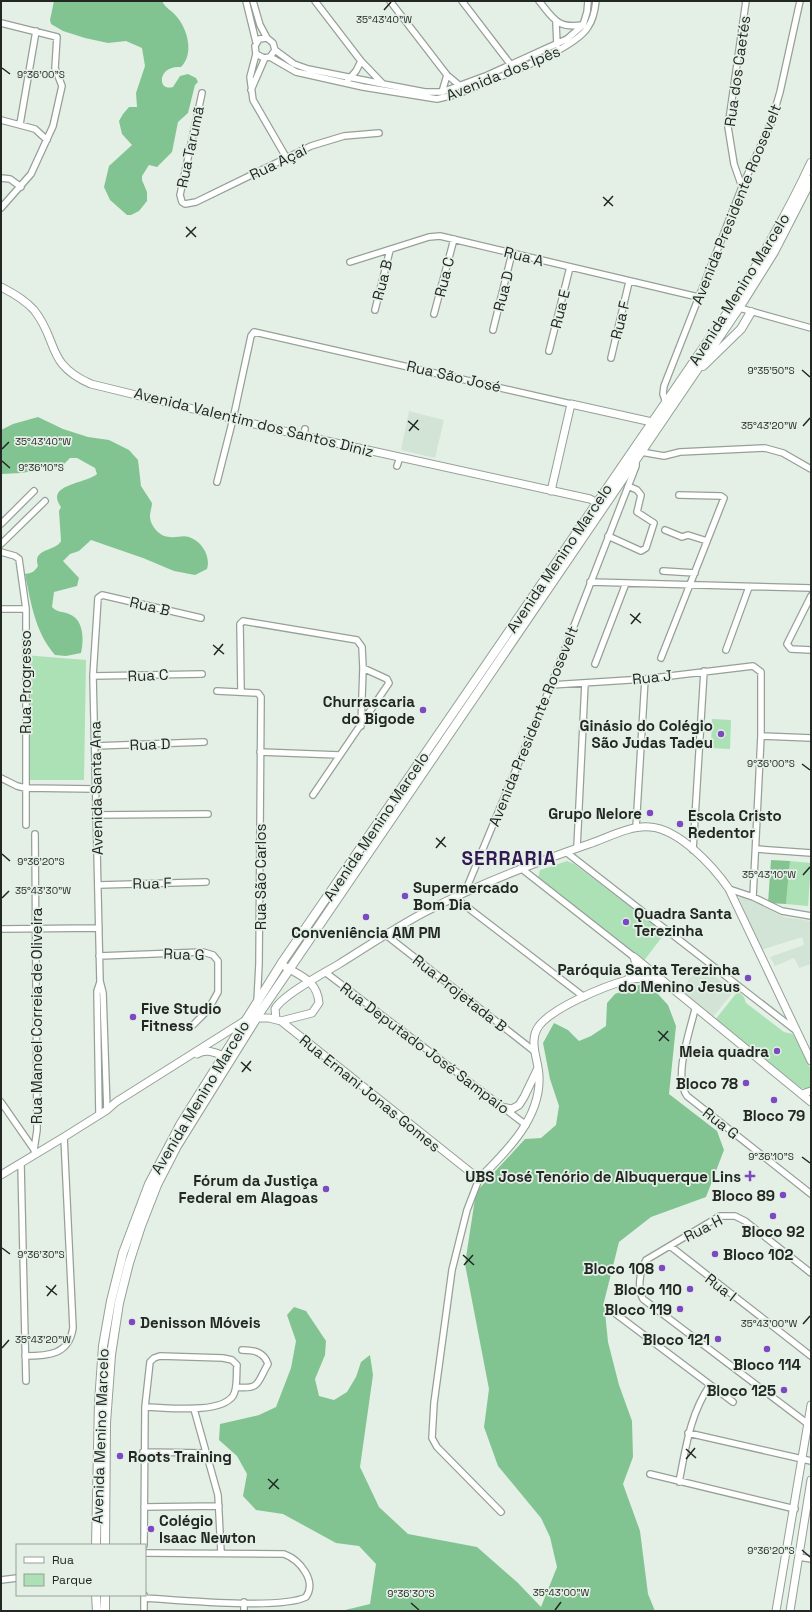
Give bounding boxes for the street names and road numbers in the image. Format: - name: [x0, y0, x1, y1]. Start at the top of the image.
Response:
- street label: Rua dos Caetés: [720, 14, 754, 128]
- street label: Avenida dos Ipês: [443, 41, 563, 105]
- street label: Avenida Presidente Roosevelt: [687, 101, 785, 307]
- street label: Rua Tarumã: [172, 104, 208, 190]
- street label: Rua Açaí: [246, 140, 310, 184]
- street label: Avenida Menino Marcelo: [684, 209, 794, 369]
- street label: Rua A: [502, 242, 546, 270]
- street label: Rua C: [430, 255, 458, 299]
- street label: Rua B: [368, 258, 396, 302]
- street label: Rua D: [489, 269, 517, 313]
- street label: Rua E: [546, 288, 574, 330]
- street label: Rua F: [606, 299, 634, 341]
- street label: Rua São José: [405, 356, 503, 396]
- street label: Avenida Valentim dos Santos Diniz: [132, 383, 376, 461]
- street label: Avenida Menino Marcelo: [502, 480, 616, 636]
- street label: Rua B: [128, 592, 172, 620]
- street label: Avenida Presidente Roosevelt: [484, 623, 582, 829]
- street label: Rua Progresso: [16, 630, 35, 734]
- street label: Rua C: [127, 665, 169, 685]
- street label: Rua J: [631, 665, 673, 689]
- street label: Avenida Santa Ana: [85, 720, 107, 855]
- street label: Rua D: [129, 734, 171, 754]
- street label: Avenida Menino Marcelo: [319, 748, 433, 904]
- street label: Rua São Carlos: [251, 824, 270, 930]
- street label: Rua F: [132, 873, 172, 893]
- street label: Rua Manoel Correia de Oliveira: [27, 907, 46, 1124]
- street label: Rua G: [163, 944, 205, 964]
- street label: Rua Projetada B: [409, 950, 511, 1036]
- street label: Rua Deputado José Sampaio: [337, 978, 513, 1118]
- street label: Avenida Menino Marcelo: [147, 1017, 253, 1177]
- street label: Rua Ernani Jonas Gomes: [296, 1030, 444, 1156]
- street label: Rua G: [699, 1103, 743, 1143]
- street label: Rua H: [680, 1210, 726, 1246]
- street label: Rua I: [701, 1269, 741, 1305]
- street label: Avenida Menino Marcelo: [87, 1348, 113, 1524]

